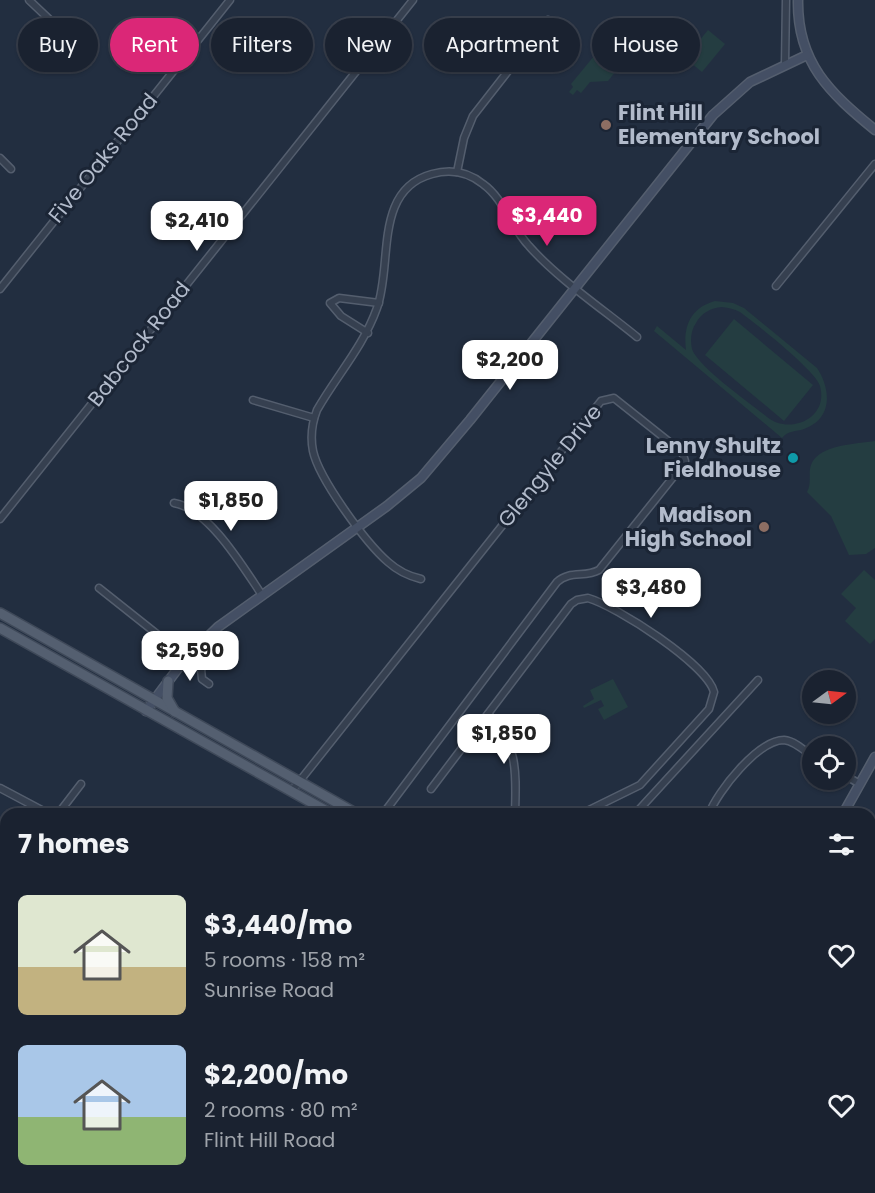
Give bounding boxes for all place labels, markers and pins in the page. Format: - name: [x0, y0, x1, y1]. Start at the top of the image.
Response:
- place label: Flint Hill Elementary School: [618, 98, 820, 151]
- marker: Flint Hill Elementary School: [599, 118, 613, 132]
- pin: $3,440: [498, 196, 596, 247]
- pin: $2,410: [148, 201, 246, 252]
- pin: $2,200: [461, 340, 559, 391]
- place label: Lenny Shultz Fieldhouse: [646, 431, 781, 484]
- marker: Lenny Shultz Fieldhouse: [786, 451, 800, 465]
- pin: $1,850: [182, 481, 280, 532]
- place label: Madison High School: [625, 500, 752, 553]
- marker: Madison High School: [757, 520, 771, 534]
- pin: $3,480: [602, 568, 700, 619]
- pin: $2,590: [141, 631, 239, 682]
- pin: $1,850: [455, 714, 553, 765]

